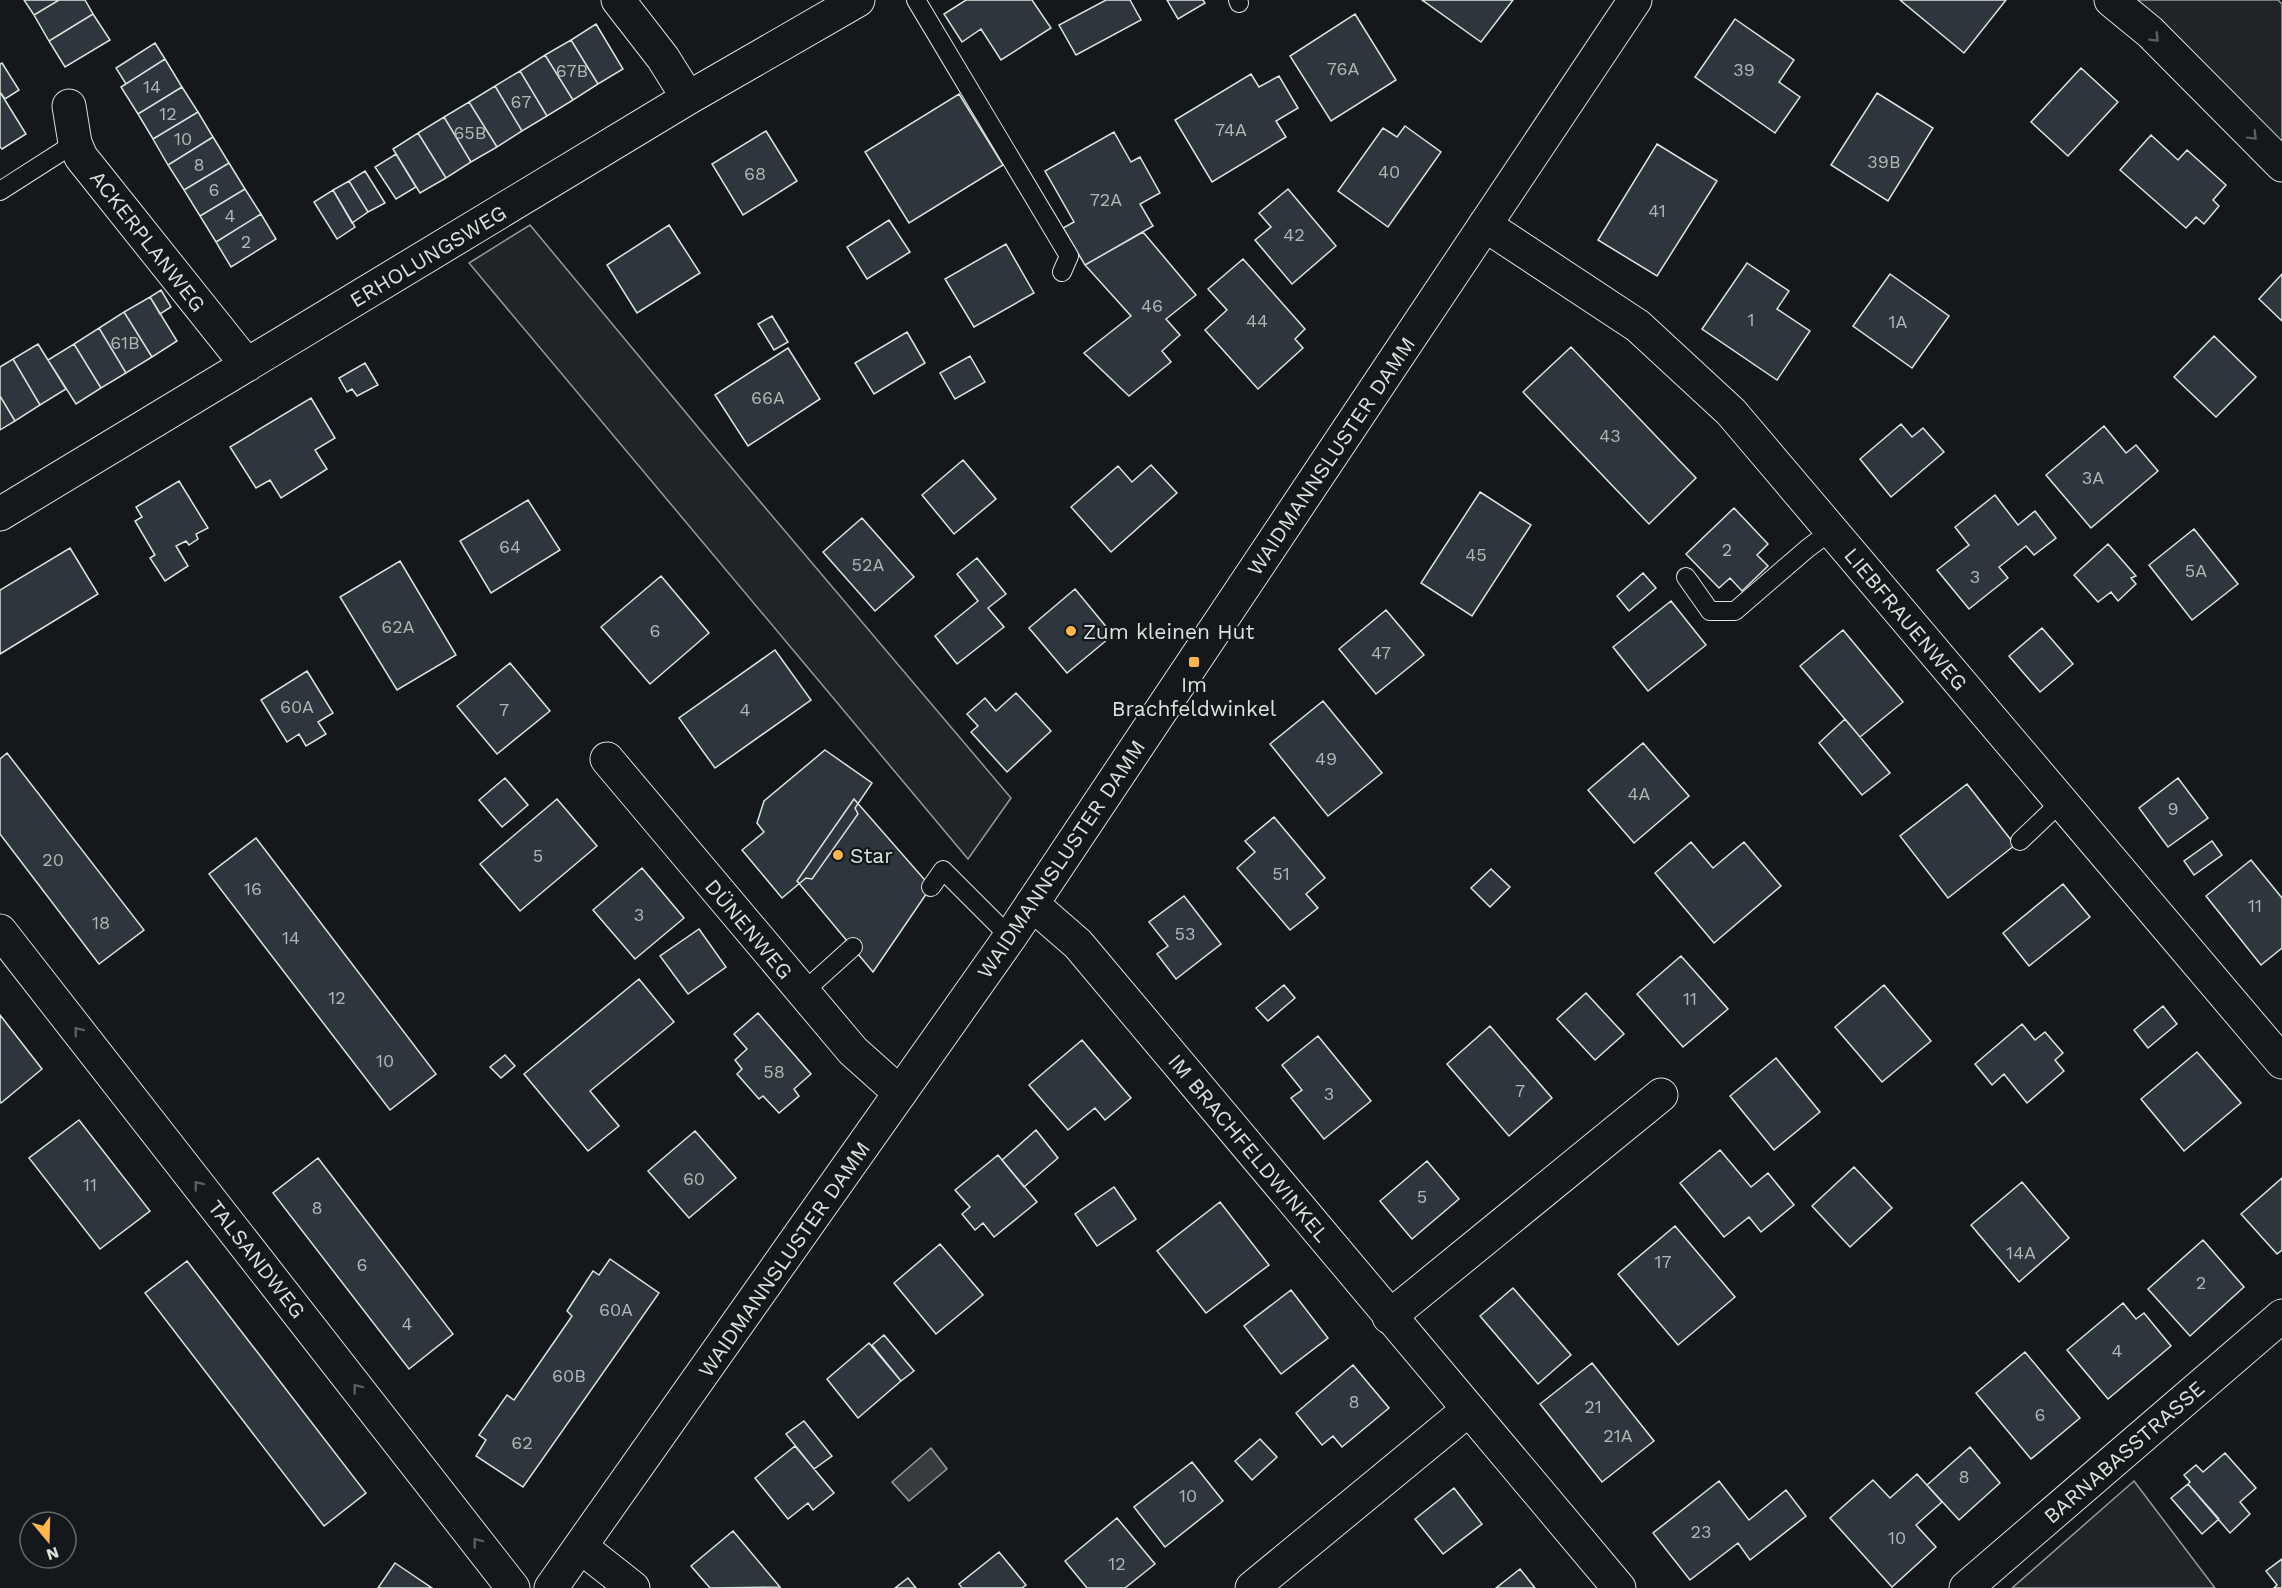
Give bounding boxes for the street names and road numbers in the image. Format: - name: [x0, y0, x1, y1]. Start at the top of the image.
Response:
- street label: ACKERPLANWEG: [85, 166, 211, 316]
- street label: ERHOLUNGSWEG: [345, 199, 511, 313]
- street label: WAIDMANNSLUSTER DAMM: [1242, 332, 1420, 580]
- street label: LIEBFRAUENWEG: [1839, 543, 1973, 695]
- street label: WAIDMANNSLUSTER DAMM: [972, 735, 1150, 983]
- street label: DÜNENWEG: [700, 874, 798, 984]
- street label: IM BRACHFELDWINKEL: [1163, 1049, 1335, 1247]
- street label: WAIDMANNSLUSTER DAMM: [693, 1136, 875, 1382]
- street label: TALSANDWEG: [203, 1195, 311, 1323]
- street label: BARNABASSTRASSE: [2039, 1375, 2209, 1529]

